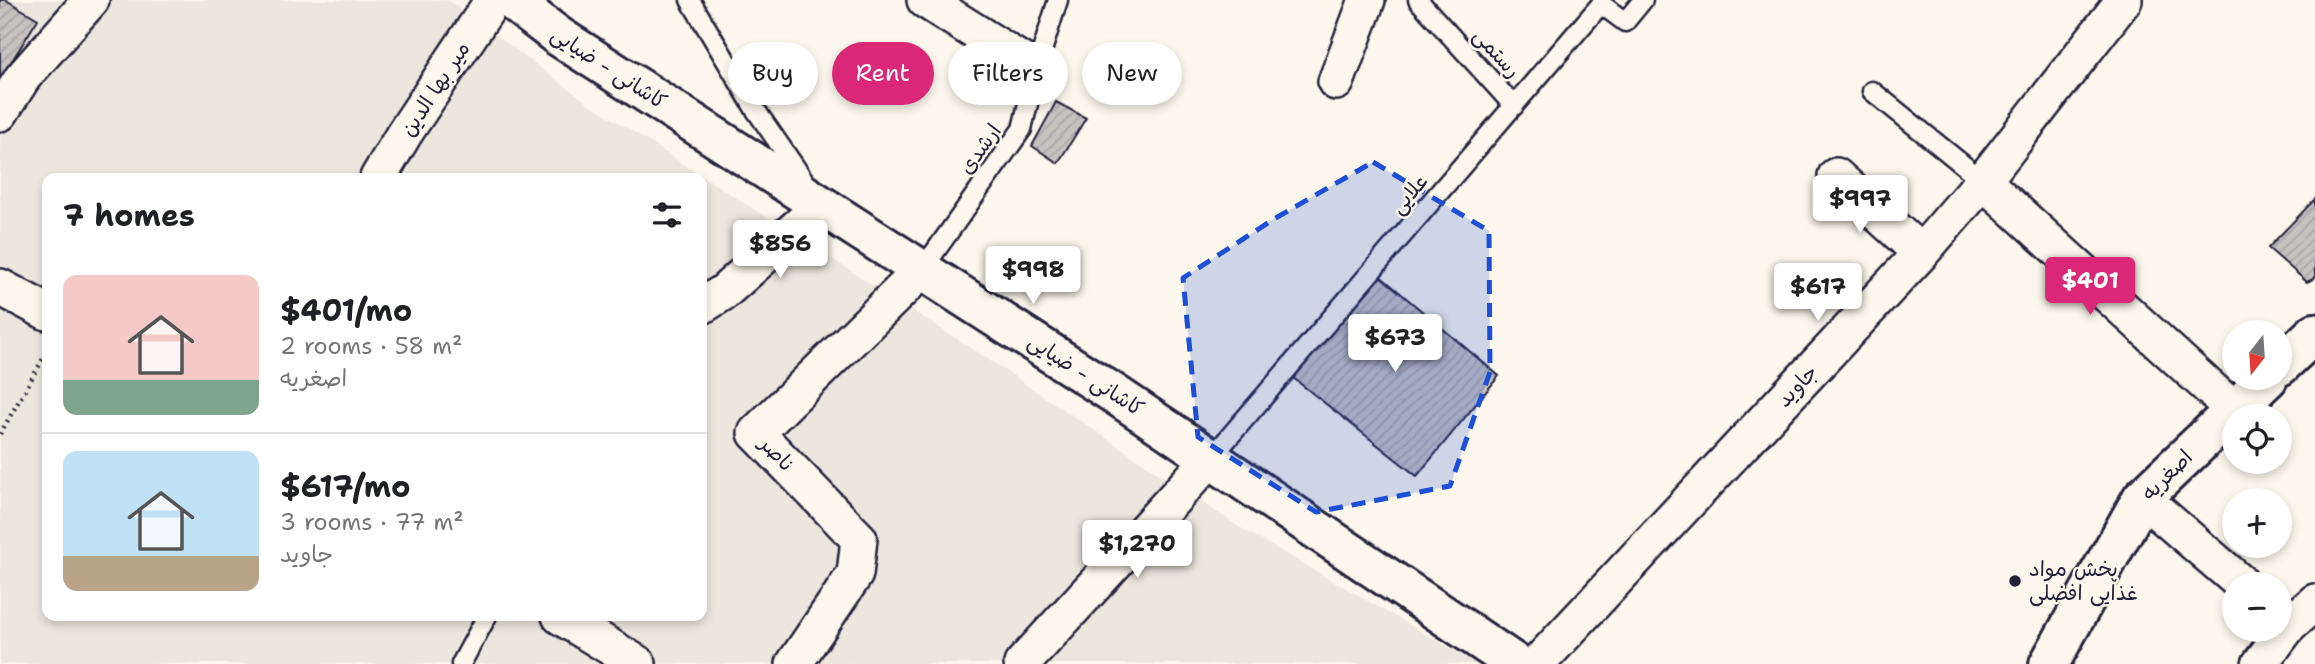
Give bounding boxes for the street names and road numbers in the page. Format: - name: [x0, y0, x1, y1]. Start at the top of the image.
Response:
- street label: کاشانی - ضیایی: [546, 20, 672, 116]
- street label: رستمی: [1467, 22, 1527, 84]
- street label: میر بها الدین: [394, 36, 476, 142]
- street label: ارشدی: [952, 118, 1008, 180]
- street label: علایی: [1384, 168, 1434, 220]
- street label: کاشانی - ضیایی: [1023, 327, 1149, 423]
- street label: جاوید: [1770, 359, 1824, 413]
- street label: ناصر: [752, 429, 801, 478]
- street label: اصغریه: [2135, 443, 2199, 507]

